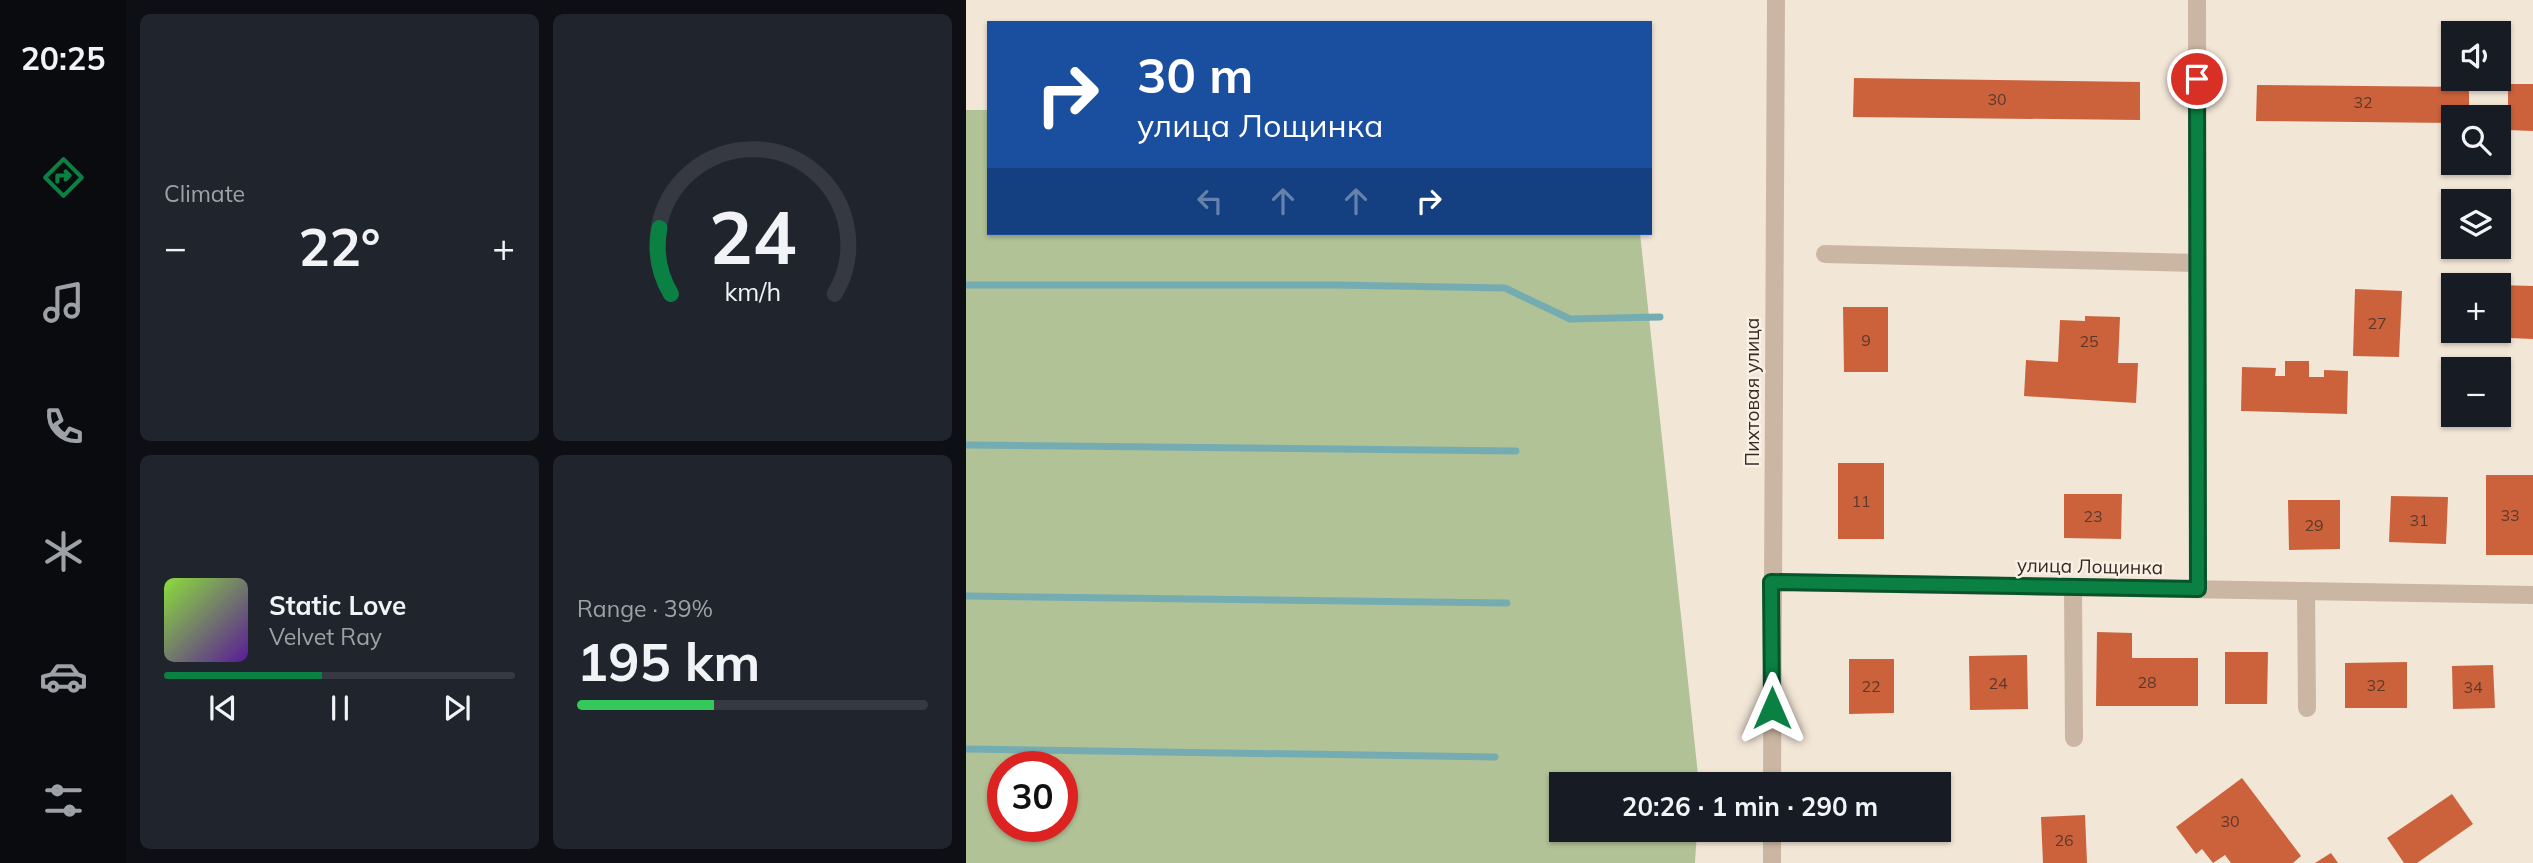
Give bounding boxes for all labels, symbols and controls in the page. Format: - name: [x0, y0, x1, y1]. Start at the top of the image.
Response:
- map controls: [2441, 21, 2511, 427]
- button: sound: [2441, 21, 2511, 91]
- text: 20:25: [21, 38, 105, 78]
- text: 30 m: [1137, 44, 1253, 105]
- icon: right: [1022, 49, 1113, 140]
- pin: [2167, 49, 2227, 109]
- icon: arrive: [2178, 60, 2216, 98]
- house number: 30: [1987, 89, 2007, 109]
- house number: 32: [2353, 92, 2373, 112]
- text: улица Лощинка: [1137, 105, 1383, 145]
- button: search: [2441, 105, 2511, 175]
- icon: directions: [39, 153, 88, 202]
- text: Climate: [164, 179, 245, 208]
- icon: left: [1191, 182, 1229, 220]
- icon: ahead: [1264, 182, 1302, 220]
- icon: ahead: [1337, 182, 1375, 220]
- icon: right: [1410, 182, 1448, 220]
- button: layers: [2441, 189, 2511, 259]
- text: 24: [709, 191, 796, 282]
- text: 22°: [298, 214, 381, 279]
- text: −: [164, 223, 187, 271]
- text: +: [492, 223, 515, 271]
- button: +: [2441, 273, 2511, 343]
- text: km/h: [724, 275, 781, 306]
- icon: music: [39, 278, 88, 327]
- house number: 27: [2367, 313, 2387, 333]
- street label: Пихтовая улица: [1740, 318, 1764, 466]
- house number: 9: [1861, 330, 1871, 350]
- house number: 25: [2079, 331, 2099, 351]
- button: −: [2441, 357, 2511, 427]
- icon: phone: [39, 402, 88, 451]
- house number: 11: [1851, 491, 1871, 511]
- house number: 33: [2500, 505, 2520, 525]
- house number: 23: [2083, 506, 2103, 526]
- house number: 31: [2409, 510, 2429, 530]
- house number: 29: [2304, 515, 2324, 535]
- icon: climate: [39, 527, 88, 576]
- street label: улица Лощинка: [2017, 553, 2163, 579]
- text: Static Love: [269, 589, 406, 622]
- text: Range · 39%: [577, 594, 713, 623]
- text: Velvet Ray: [269, 622, 382, 651]
- text: 195 km: [577, 629, 760, 694]
- icon: car: [39, 652, 88, 701]
- position arrow: [1735, 671, 1809, 745]
- house number: 28: [2137, 672, 2157, 692]
- house number: 24: [1988, 673, 2008, 693]
- house number: 32: [2366, 675, 2386, 695]
- house number: 22: [1861, 676, 1881, 696]
- house number: 34: [2463, 677, 2483, 697]
- icon: previous: [204, 689, 242, 727]
- icon: pause: [321, 689, 359, 727]
- icon: next: [438, 689, 476, 727]
- speed limit sign: 30: [987, 751, 1078, 842]
- icon: filters: [39, 776, 88, 825]
- text: 20:26 · 1 min · 290 m: [1622, 790, 1878, 823]
- house number: 30: [2220, 811, 2240, 831]
- house number: 26: [2054, 830, 2074, 850]

